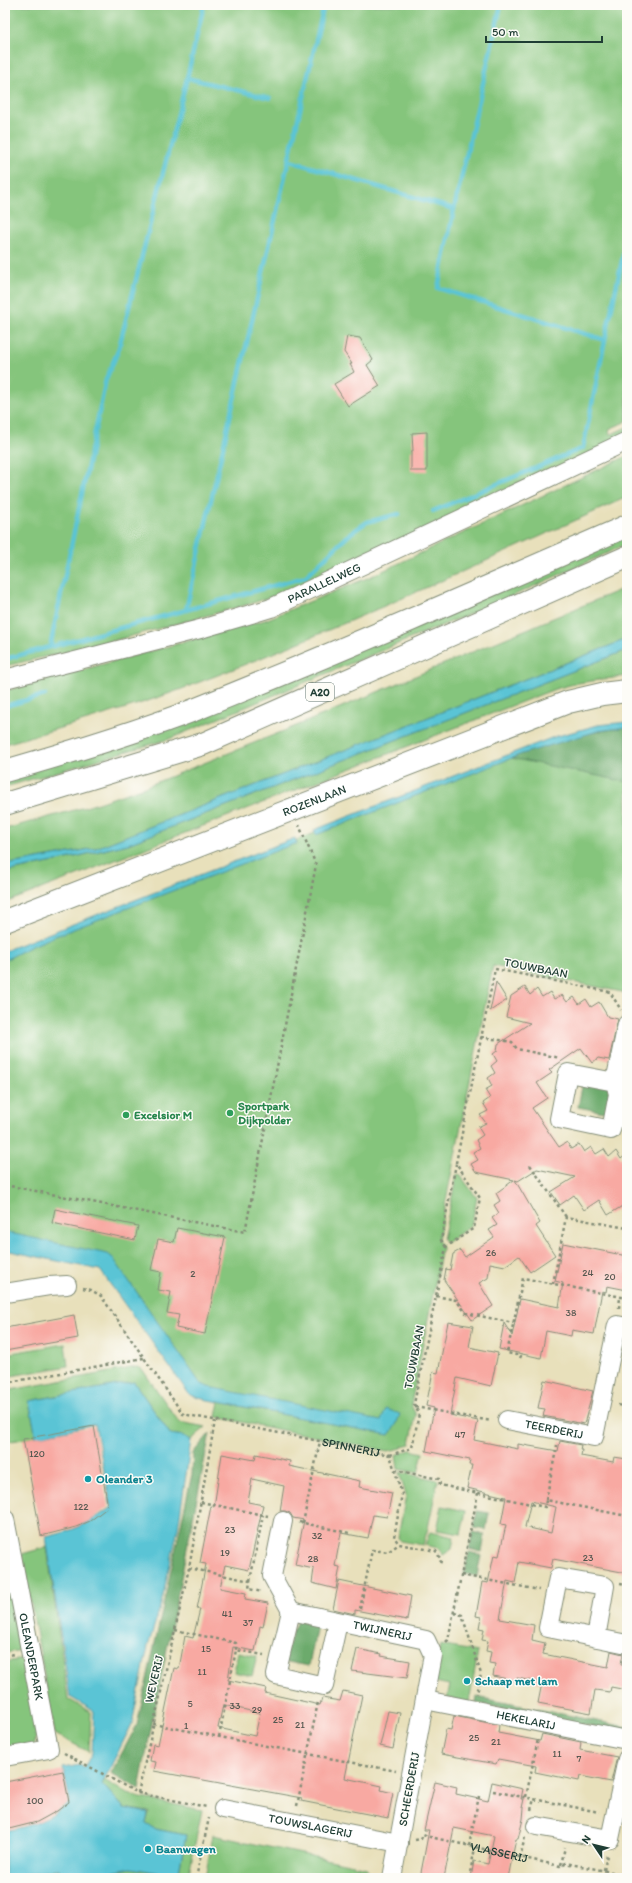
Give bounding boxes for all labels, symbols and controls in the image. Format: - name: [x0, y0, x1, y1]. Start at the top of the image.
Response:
- scale bar: [486, 18, 602, 44]
- text: 50 m: [492, 25, 518, 39]
- street label: PARALLELWEG: [285, 560, 363, 606]
- road number: A20: [306, 683, 334, 701]
- street label: ROZENLAAN: [281, 782, 348, 819]
- street label: TOUWBAAN: [503, 955, 569, 981]
- place label: Sportpark Dijkpolder: [238, 1099, 291, 1128]
- place label: Excelsior M: [134, 1108, 192, 1122]
- marker: Sportpark Dijkpolder: [225, 1108, 235, 1118]
- marker: Excelsior M: [121, 1110, 131, 1120]
- house number: 26: [486, 1246, 496, 1259]
- house number: 24: [582, 1266, 594, 1279]
- house number: 2: [190, 1267, 196, 1280]
- house number: 20: [604, 1270, 616, 1283]
- house number: 38: [566, 1306, 577, 1319]
- street label: TOUWBAAN: [401, 1324, 427, 1390]
- street label: TEERDERIJ: [524, 1417, 585, 1442]
- house number: 47: [455, 1428, 466, 1441]
- street label: SPINNERIJ: [321, 1435, 381, 1460]
- house number: 120: [29, 1447, 45, 1460]
- place label: Oleander 3: [96, 1472, 153, 1486]
- marker: Oleander 3: [83, 1474, 93, 1484]
- house number: 122: [73, 1500, 89, 1513]
- house number: 23: [225, 1523, 236, 1536]
- house number: 32: [312, 1529, 323, 1542]
- house number: 19: [220, 1546, 230, 1559]
- house number: 23: [583, 1551, 594, 1564]
- house number: 28: [308, 1552, 319, 1565]
- house number: 41: [222, 1607, 233, 1620]
- street label: OLEANDERPARK: [16, 1612, 47, 1702]
- house number: 37: [243, 1616, 253, 1629]
- street label: TWIJNERIJ: [352, 1617, 413, 1644]
- house number: 15: [201, 1642, 211, 1655]
- street label: WEVERIJ: [142, 1654, 166, 1704]
- house number: 11: [197, 1665, 207, 1678]
- place label: Schaap met lam: [475, 1674, 558, 1689]
- marker: Schaap met lam: [462, 1676, 472, 1686]
- house number: 5: [187, 1697, 193, 1710]
- house number: 33: [230, 1699, 241, 1712]
- house number: 29: [252, 1703, 262, 1716]
- street label: HEKELARIJ: [495, 1707, 557, 1733]
- house number: 25: [273, 1713, 283, 1726]
- house number: 21: [295, 1718, 305, 1731]
- house number: 1: [184, 1719, 189, 1732]
- house number: 25: [469, 1731, 479, 1744]
- house number: 21: [491, 1735, 501, 1748]
- house number: 11: [552, 1747, 562, 1760]
- street label: SCHEERDERIJ: [396, 1751, 422, 1827]
- house number: 7: [577, 1752, 582, 1765]
- house number: 100: [27, 1794, 43, 1807]
- street label: TOUWSLAGERIJ: [267, 1811, 354, 1841]
- north arrow: [574, 1825, 614, 1865]
- text: N: [579, 1833, 594, 1846]
- street label: VLASSERIJ: [469, 1839, 530, 1866]
- place label: Baanwagen: [156, 1842, 216, 1857]
- marker: Baanwagen: [143, 1844, 153, 1854]

